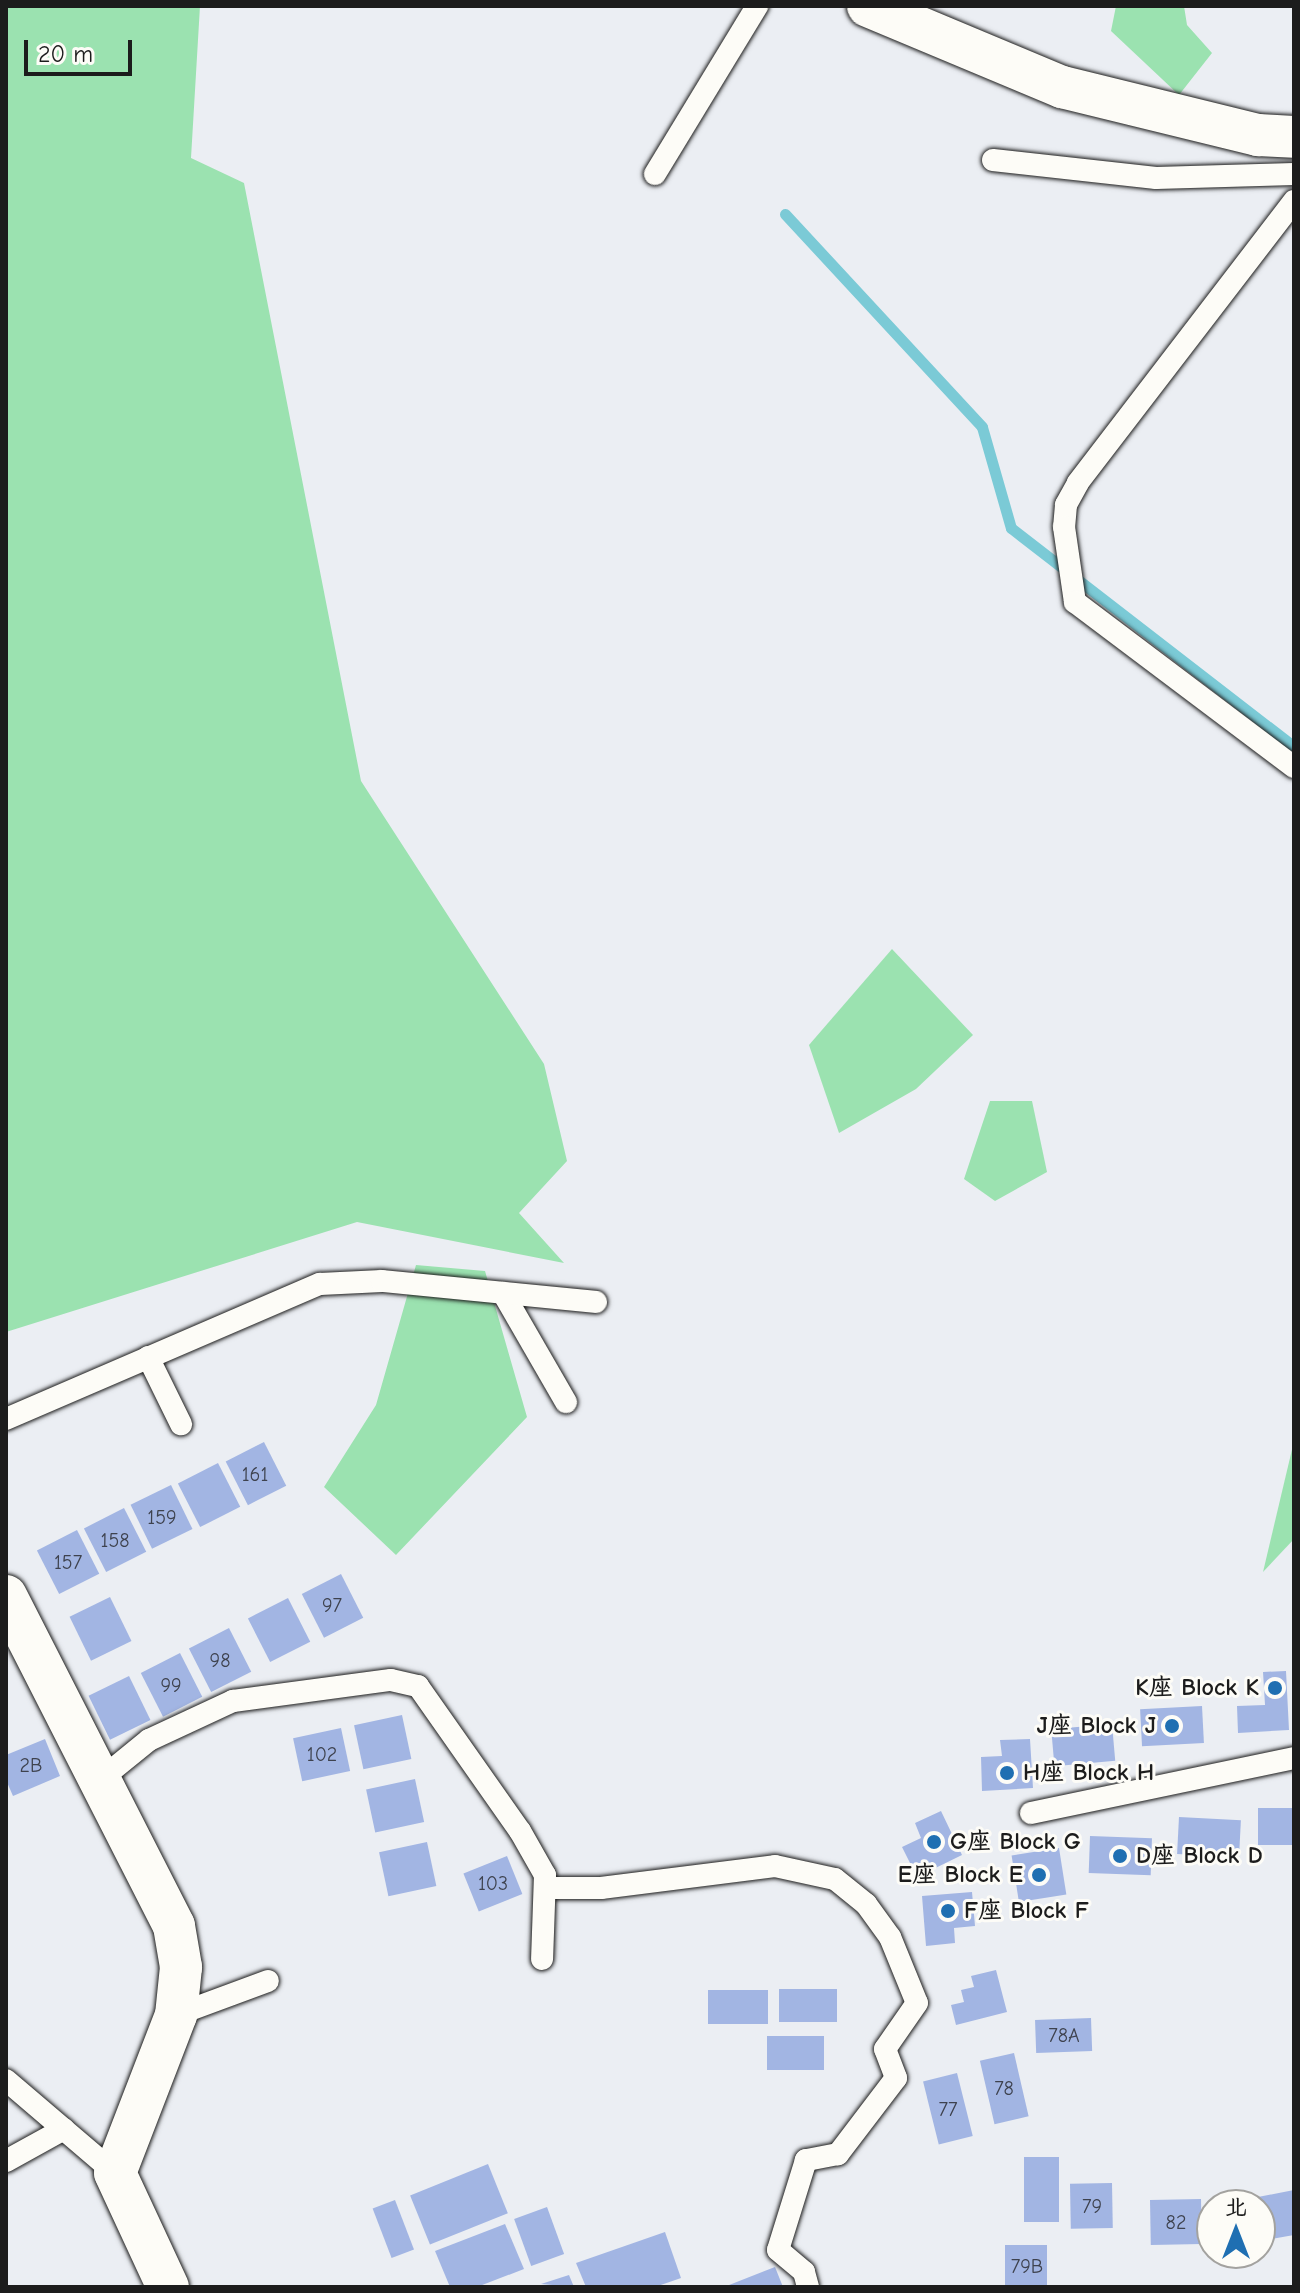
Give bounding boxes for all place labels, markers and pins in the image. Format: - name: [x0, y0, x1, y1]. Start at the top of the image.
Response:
- place label: K座 Block K: [1135, 1674, 1259, 1702]
- marker: K座 Block K: [1266, 1679, 1284, 1697]
- place label: J座 Block J: [1037, 1712, 1156, 1740]
- marker: J座 Block J: [1163, 1717, 1181, 1735]
- place label: H座 Block H: [1023, 1759, 1154, 1787]
- marker: H座 Block H: [998, 1764, 1016, 1782]
- place label: G座 Block G: [950, 1828, 1081, 1856]
- marker: G座 Block G: [925, 1833, 943, 1851]
- place label: D座 Block D: [1136, 1842, 1263, 1870]
- marker: D座 Block D: [1111, 1847, 1129, 1865]
- place label: E座 Block E: [898, 1861, 1023, 1889]
- marker: E座 Block E: [1030, 1866, 1048, 1884]
- place label: F座 Block F: [964, 1897, 1089, 1925]
- marker: F座 Block F: [939, 1902, 957, 1920]

